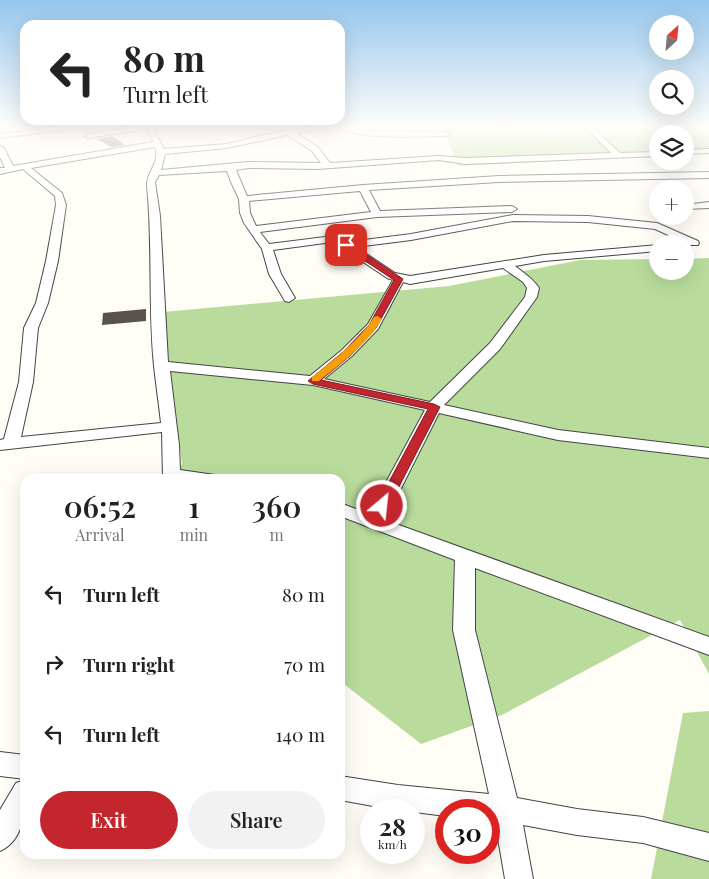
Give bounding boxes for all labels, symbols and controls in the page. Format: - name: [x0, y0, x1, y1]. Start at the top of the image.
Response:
- north arrow: [649, 15, 694, 60]
- map controls: [649, 15, 694, 280]
- text: 80 m: [123, 34, 205, 81]
- icon: left: [40, 40, 105, 105]
- button: search: [649, 70, 694, 115]
- text: Turn left: [123, 79, 208, 109]
- button: layers: [649, 125, 694, 170]
- button: +: [649, 180, 694, 225]
- pin: [325, 224, 367, 266]
- icon: arrive: [332, 231, 360, 259]
- button: −: [649, 235, 694, 280]
- position arrow: [355, 479, 407, 531]
- text: 06:52: [64, 486, 136, 526]
- text: 1: [188, 486, 200, 526]
- text: 360: [252, 486, 301, 526]
- text: Arrival: [75, 524, 124, 545]
- text: min: [180, 524, 208, 545]
- text: m: [269, 524, 284, 545]
- icon: left: [40, 580, 68, 608]
- text: Turn left: [83, 581, 160, 607]
- text: 80 m: [282, 581, 325, 607]
- icon: right: [40, 650, 68, 678]
- text: Turn right: [83, 651, 175, 677]
- text: 70 m: [284, 651, 325, 677]
- icon: left: [40, 720, 68, 748]
- text: Turn left: [83, 721, 160, 747]
- text: 140 m: [276, 721, 325, 747]
- button: Exit: [40, 791, 178, 849]
- button: Share: [188, 791, 325, 849]
- speed limit sign: 30: [435, 799, 500, 864]
- text: 28: [379, 809, 406, 842]
- text: km/h: [378, 836, 407, 852]

